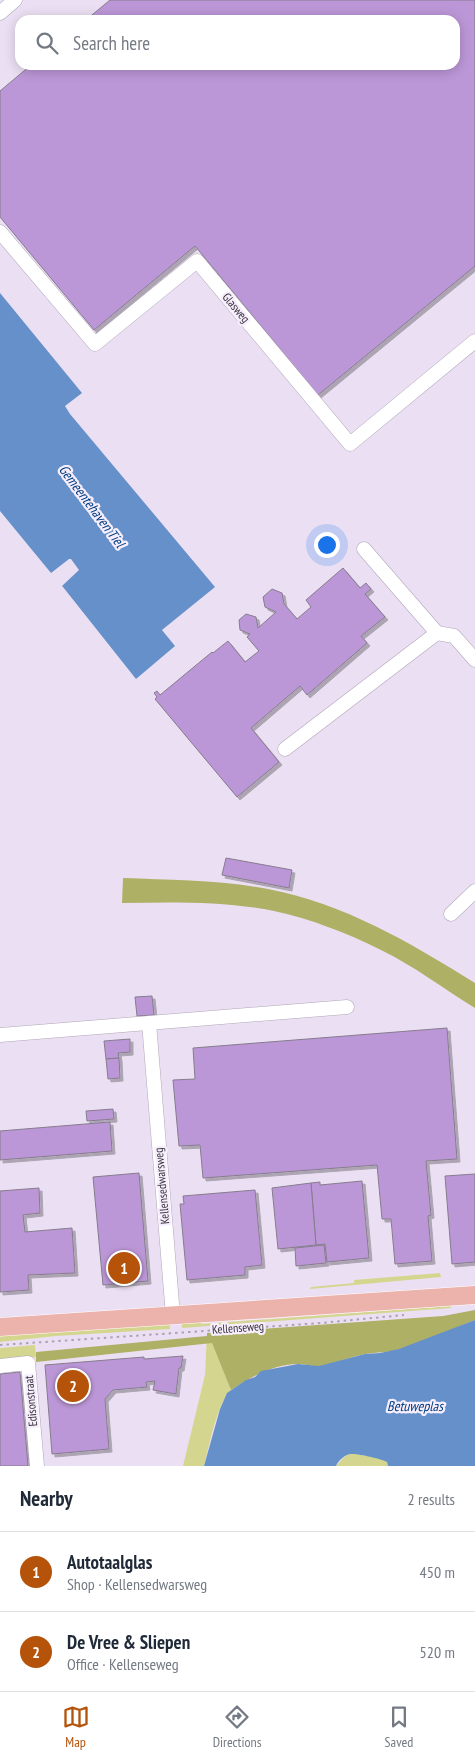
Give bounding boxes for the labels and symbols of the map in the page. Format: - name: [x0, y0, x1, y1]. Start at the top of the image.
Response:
- street label: Glasweg: [220, 290, 253, 326]
- water label: Gemeentehaven Tiel: [55, 461, 130, 552]
- your location: [314, 532, 340, 558]
- street label: Kellensedwarsweg: [151, 1147, 172, 1225]
- pin: 1: [108, 1249, 140, 1287]
- street label: Kellenseweg: [211, 1318, 265, 1337]
- pin: 2: [57, 1367, 89, 1405]
- street label: Edisonstraat: [21, 1374, 40, 1427]
- water label: Betuweplas: [387, 1397, 444, 1415]

